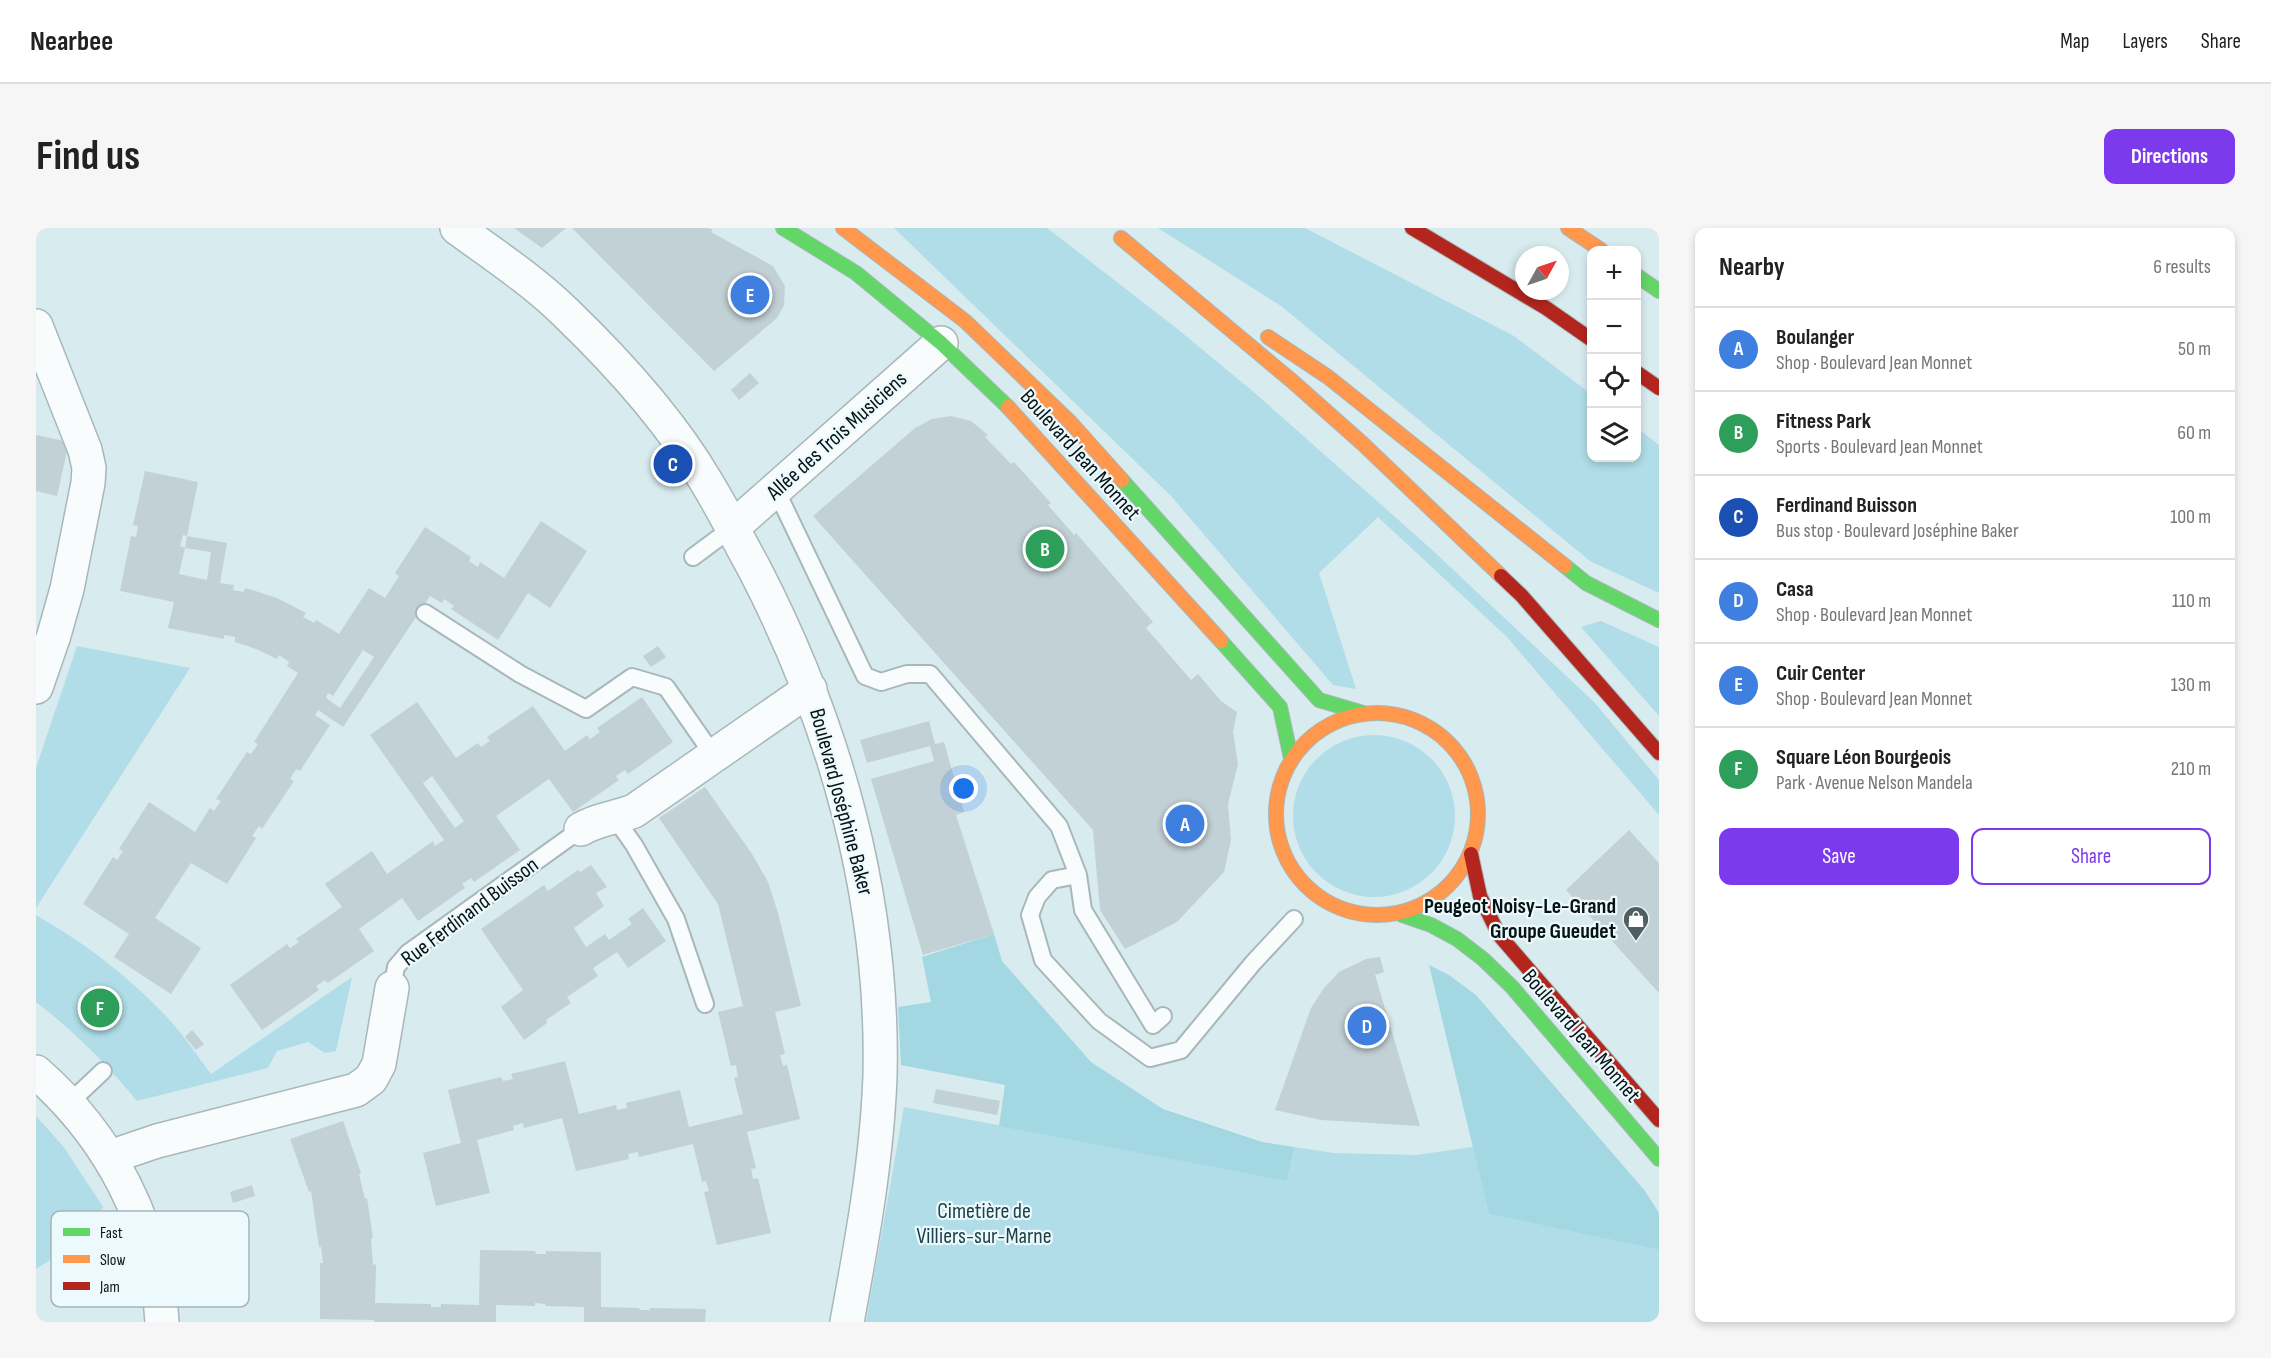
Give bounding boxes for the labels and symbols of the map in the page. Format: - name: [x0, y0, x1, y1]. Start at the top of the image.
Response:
- north arrow: [1515, 246, 1569, 300]
- pin: E: [730, 272, 770, 318]
- street label: Allée des Trois Musiciens: [760, 366, 913, 507]
- street label: Boulevard Jean Monnet: [1014, 384, 1146, 526]
- pin: C: [654, 442, 692, 486]
- pin: B: [1026, 526, 1064, 572]
- street label: Boulevard Joséphine Baker: [803, 706, 879, 898]
- your location: [949, 774, 978, 803]
- pin: A: [1166, 802, 1204, 846]
- street label: Rue Ferdinand Buisson: [396, 852, 544, 972]
- place label: Peugeot Noisy-Le-Grand Groupe Gueudet: [1424, 893, 1616, 945]
- shop icon: Peugeot Noisy-Le-Grand Groupe Gueudet: [1621, 904, 1651, 942]
- street label: Boulevard Jean Monnet: [1516, 964, 1646, 1108]
- pin: F: [80, 986, 120, 1030]
- pin: D: [1348, 1004, 1386, 1048]
- park label: Cimetière de Villiers-sur-Marne: [916, 1198, 1052, 1250]
- legend: [51, 1211, 249, 1307]
- text: Fast: [100, 1224, 123, 1243]
- text: Slow: [100, 1251, 125, 1270]
- text: Jam: [99, 1278, 120, 1297]

